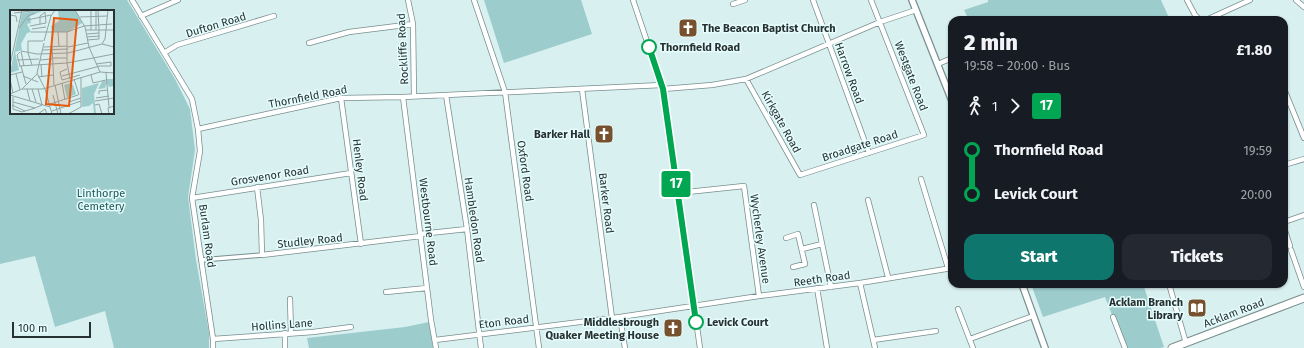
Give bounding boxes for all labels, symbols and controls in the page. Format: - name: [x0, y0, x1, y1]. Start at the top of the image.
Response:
- inset map: [10, 10, 114, 114]
- street label: Dufton Road: [184, 10, 248, 40]
- street label: Rockliffe Road: [395, 13, 411, 85]
- church icon: The Beacon Baptist Church: [677, 17, 699, 39]
- place label: The Beacon Baptist Church: [702, 22, 836, 35]
- text: 2 min: [964, 29, 1018, 56]
- marker: Thornfield Road: [641, 39, 657, 55]
- street label: Westgate Road: [892, 39, 930, 113]
- place label: Thornfield Road: [660, 41, 740, 54]
- street label: Harrow Road: [832, 41, 866, 105]
- text: £1.80: [1236, 41, 1272, 59]
- text: 19:58 – 20:00 · Bus: [964, 58, 1070, 73]
- street label: Thornfield Road: [268, 83, 348, 111]
- street label: Kirkgate Road: [759, 89, 803, 155]
- icon: walk: [964, 95, 986, 117]
- icon: forward: [1004, 95, 1026, 117]
- text: 17: [1040, 97, 1053, 114]
- text: 1: [992, 99, 998, 114]
- church icon: Barker Hall: [593, 123, 615, 145]
- place label: Barker Hall: [534, 128, 591, 141]
- street label: Broadgate Road: [820, 128, 900, 164]
- street label: Henley Road: [350, 138, 370, 202]
- street label: Oxford Road: [514, 140, 536, 202]
- text: Thornfield Road: [994, 141, 1103, 159]
- text: 19:59: [1243, 143, 1272, 158]
- street label: Grosvenor Road: [230, 163, 310, 189]
- line badge: 17: [658, 171, 694, 197]
- street label: Barker Road: [596, 172, 616, 234]
- text: 17: [669, 175, 683, 192]
- street label: Hambledon Road: [462, 176, 486, 264]
- street label: Westbourne Road: [416, 177, 440, 267]
- text: Levick Court: [994, 185, 1078, 203]
- park label: Linthorpe Cemetery: [77, 187, 125, 213]
- text: 20:00: [1241, 187, 1272, 202]
- street label: Wycherley Avenue: [747, 193, 773, 285]
- street label: Burlam Road: [196, 203, 218, 269]
- street label: Studley Road: [277, 231, 343, 251]
- button: Start: [964, 234, 1114, 280]
- button: Tickets: [1122, 234, 1272, 280]
- street label: Reeth Road: [793, 269, 851, 289]
- street label: Acklam Road: [1202, 295, 1266, 331]
- place label: Acklam Branch Library: [1108, 296, 1183, 322]
- library icon: Acklam Branch Library: [1186, 297, 1208, 319]
- street label: Eton Road: [478, 312, 530, 332]
- marker: Levick Court: [688, 314, 704, 330]
- street label: Hollins Lane: [251, 316, 313, 334]
- place label: Middlesbrough Quaker Meeting House: [545, 316, 659, 342]
- place label: Levick Court: [707, 316, 769, 329]
- church icon: Middlesbrough Quaker Meeting House: [662, 317, 684, 339]
- scale bar: [12, 320, 91, 339]
- text: 100 m: [18, 322, 47, 335]

